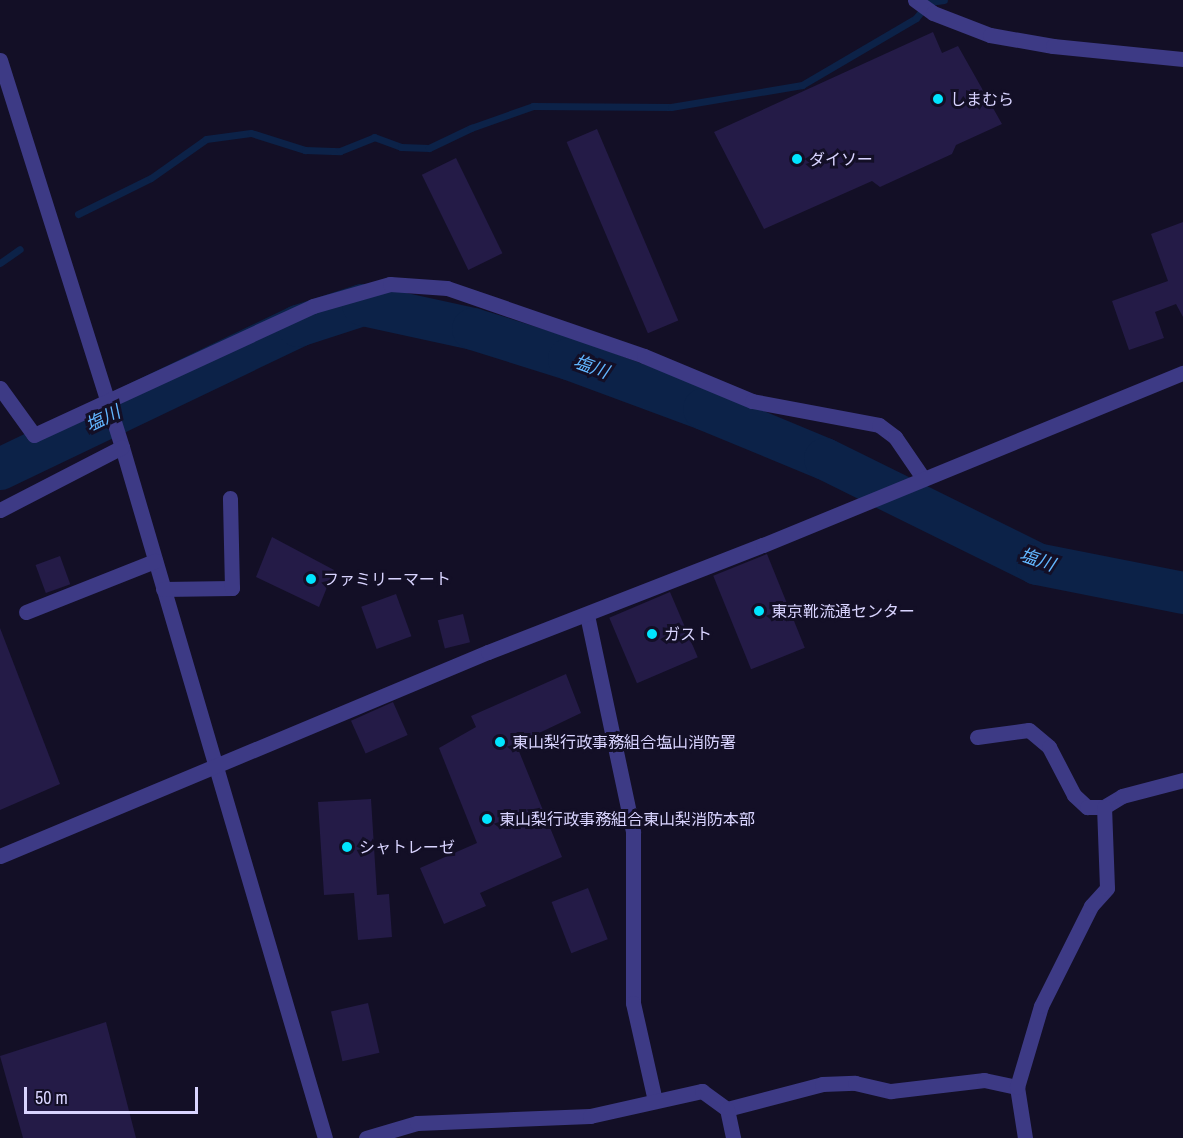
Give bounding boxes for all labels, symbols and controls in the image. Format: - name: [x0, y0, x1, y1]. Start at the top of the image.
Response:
- place label: しまむら: [950, 89, 1014, 109]
- marker: しまむら: [931, 92, 945, 106]
- place label: ダイソー: [809, 149, 873, 169]
- marker: ダイソー: [790, 152, 804, 166]
- water label: 塩川: [570, 351, 612, 383]
- water label: 塩川: [82, 401, 124, 437]
- water label: 塩川: [1016, 544, 1058, 576]
- place label: ファミリーマート: [323, 569, 451, 589]
- marker: ファミリーマート: [304, 572, 318, 586]
- place label: 東京靴流通センター: [771, 601, 915, 621]
- marker: 東京靴流通センター: [752, 604, 766, 618]
- place label: ガスト: [664, 624, 712, 644]
- marker: ガスト: [645, 627, 659, 641]
- place label: 東山梨行政事務組合塩山消防署: [512, 732, 736, 752]
- marker: 東山梨行政事務組合塩山消防署: [493, 735, 507, 749]
- place label: 東山梨行政事務組合東山梨消防本部: [499, 809, 755, 829]
- marker: 東山梨行政事務組合東山梨消防本部: [480, 812, 494, 826]
- place label: シャトレーゼ: [359, 837, 455, 857]
- marker: シャトレーゼ: [340, 840, 354, 854]
- scale bar: [27, 1075, 201, 1113]
- text: 50 m: [35, 1085, 68, 1110]

